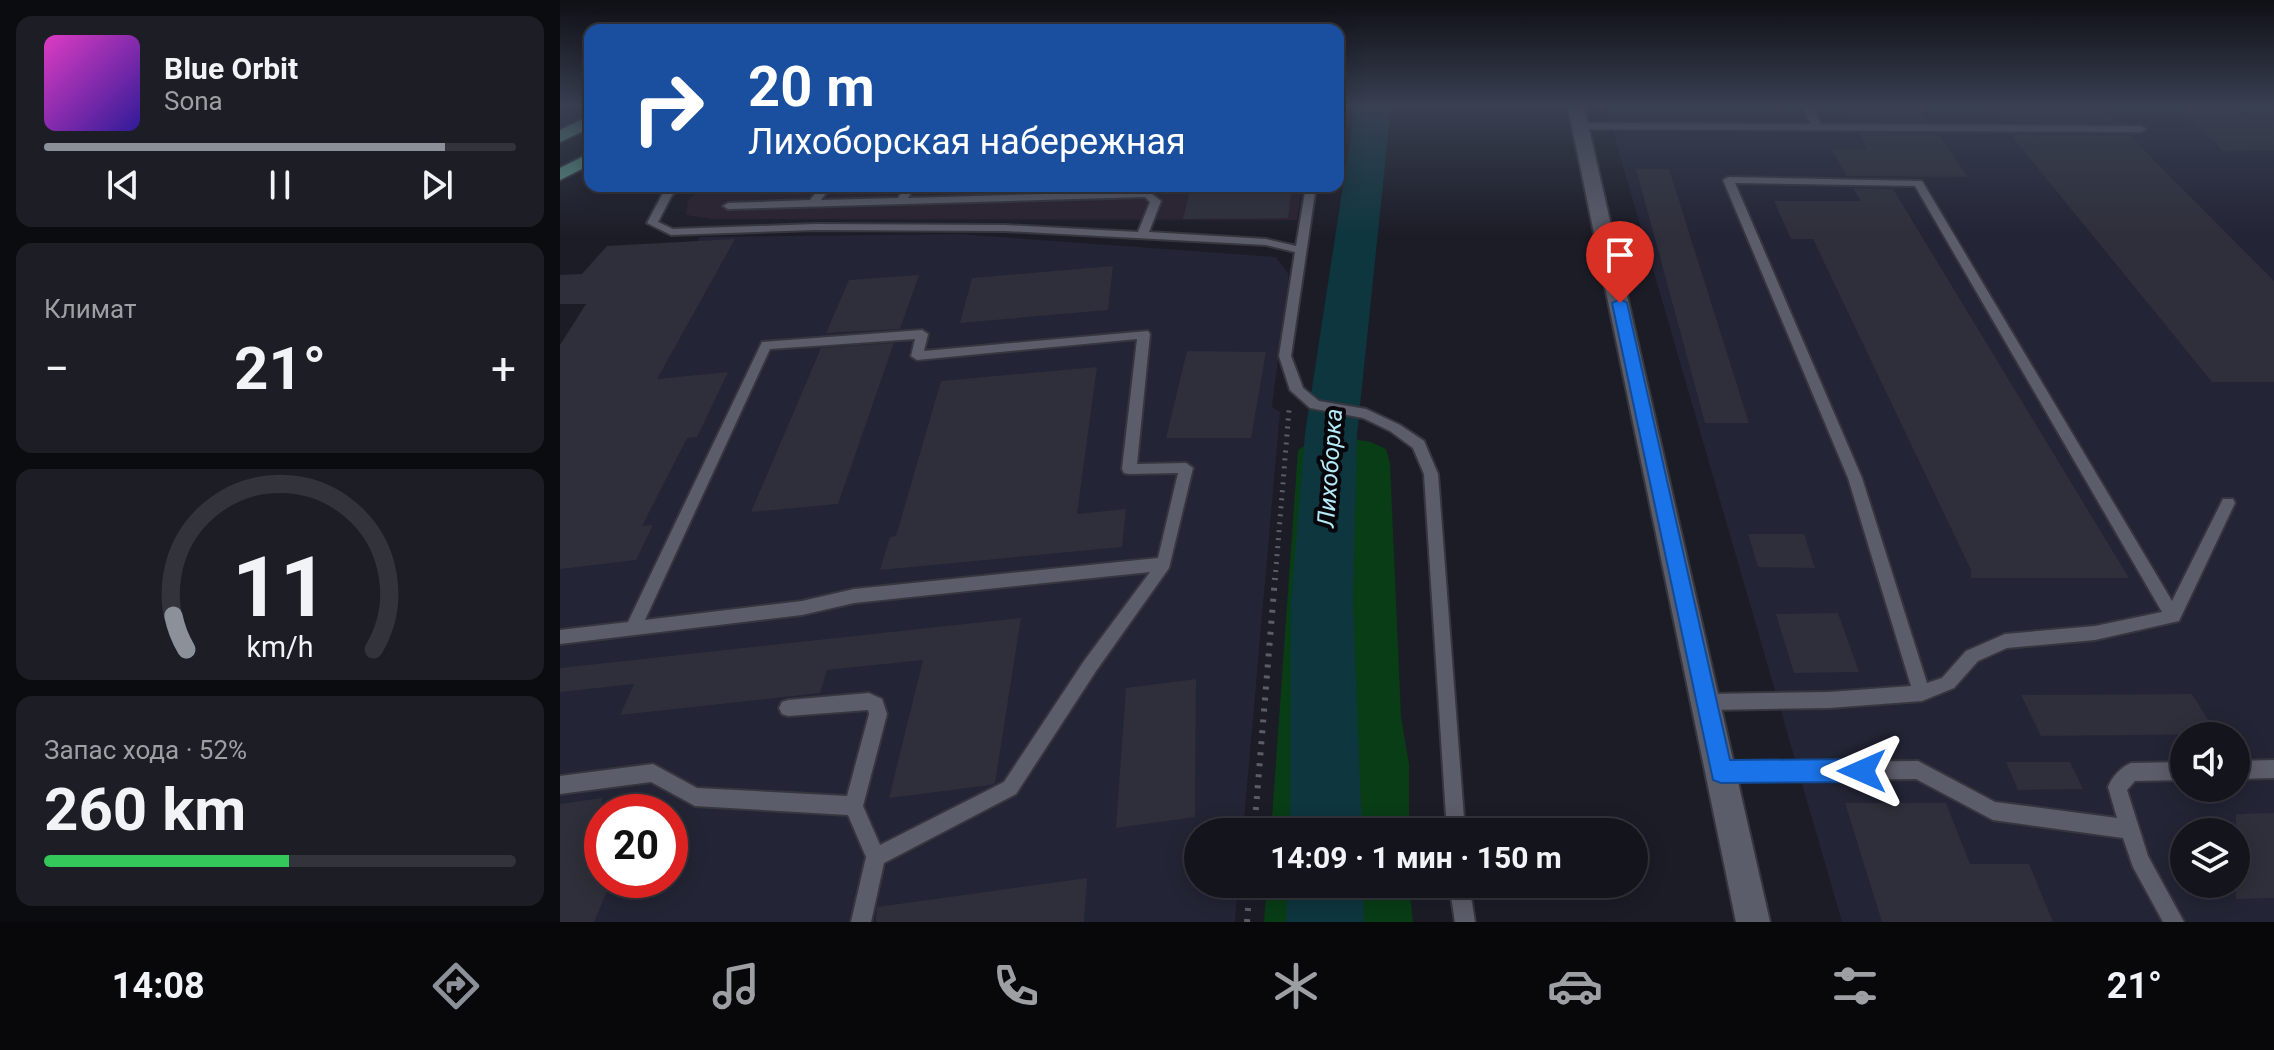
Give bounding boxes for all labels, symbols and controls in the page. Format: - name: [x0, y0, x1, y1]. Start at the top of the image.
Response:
- text: Blue Orbit: [164, 51, 298, 86]
- text: 20 m: [748, 54, 875, 120]
- icon: right: [616, 56, 720, 160]
- text: Sona: [164, 86, 223, 116]
- text: Лихоборская набережная: [748, 121, 1186, 163]
- icon: previous: [101, 163, 145, 207]
- icon: pause: [258, 163, 302, 207]
- icon: next: [415, 163, 459, 207]
- pin: [1586, 221, 1654, 303]
- icon: arrive: [1598, 233, 1642, 277]
- text: Климат: [44, 294, 136, 324]
- text: 21°: [234, 333, 326, 404]
- text: −: [44, 343, 69, 395]
- text: +: [491, 343, 516, 395]
- water label: Лихоборка: [1312, 408, 1348, 529]
- text: 11: [232, 539, 328, 636]
- text: km/h: [246, 630, 314, 664]
- map controls: [2170, 722, 2250, 898]
- button: sound: [2170, 722, 2250, 802]
- position arrow: [1820, 729, 1904, 813]
- text: Запас хода · 52%: [44, 735, 247, 765]
- text: 260 km: [44, 774, 246, 845]
- speed limit sign: 20: [584, 794, 688, 898]
- button: layers: [2170, 818, 2250, 898]
- text: 14:09 · 1 мин · 150 m: [1270, 840, 1562, 875]
- icon: directions: [428, 958, 484, 1014]
- icon: music: [708, 958, 764, 1014]
- icon: phone: [988, 958, 1044, 1014]
- icon: climate: [1268, 958, 1324, 1014]
- icon: car: [1547, 958, 1603, 1014]
- icon: filters: [1827, 958, 1883, 1014]
- text: 14:08: [112, 965, 205, 1007]
- text: 21°: [2107, 965, 2162, 1007]

